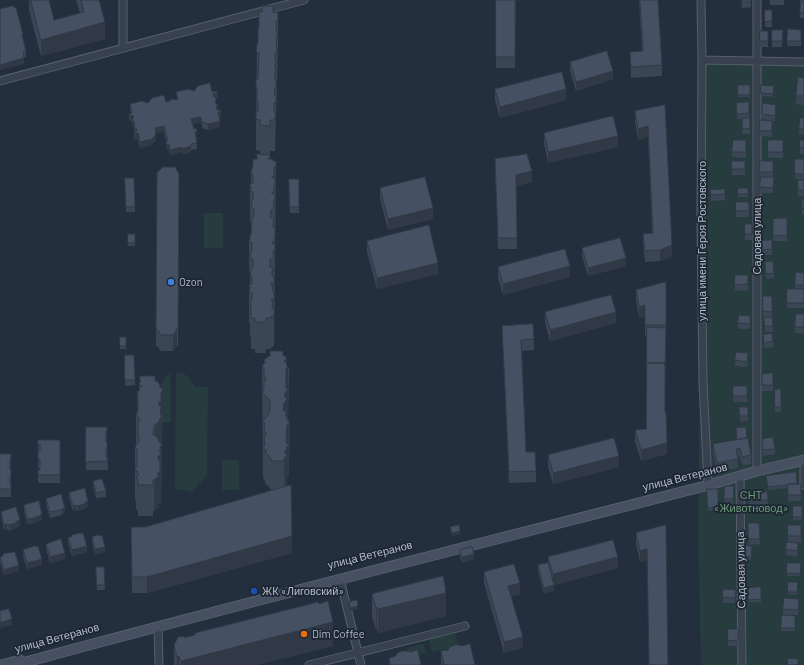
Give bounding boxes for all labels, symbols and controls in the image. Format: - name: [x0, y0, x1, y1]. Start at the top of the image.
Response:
- street label: улица имени Героя Ростовского: [695, 161, 709, 321]
- street label: Садовая улица: [750, 198, 764, 274]
- place label: Ozon: [179, 275, 203, 289]
- marker: Ozon: [166, 277, 176, 287]
- street label: улица Ветеранов: [641, 460, 729, 494]
- park label: СНТ «Животновод»: [713, 488, 789, 514]
- street label: Садовая улица: [734, 531, 748, 609]
- street label: улица Ветеранов: [326, 538, 414, 572]
- place label: ЖК «Лиговский»: [262, 584, 344, 598]
- marker: ЖК «Лиговский»: [249, 586, 259, 596]
- street label: улица Ветеранов: [13, 620, 101, 656]
- place label: Dim Coffee: [312, 627, 365, 641]
- marker: Dim Coffee: [299, 629, 309, 639]

